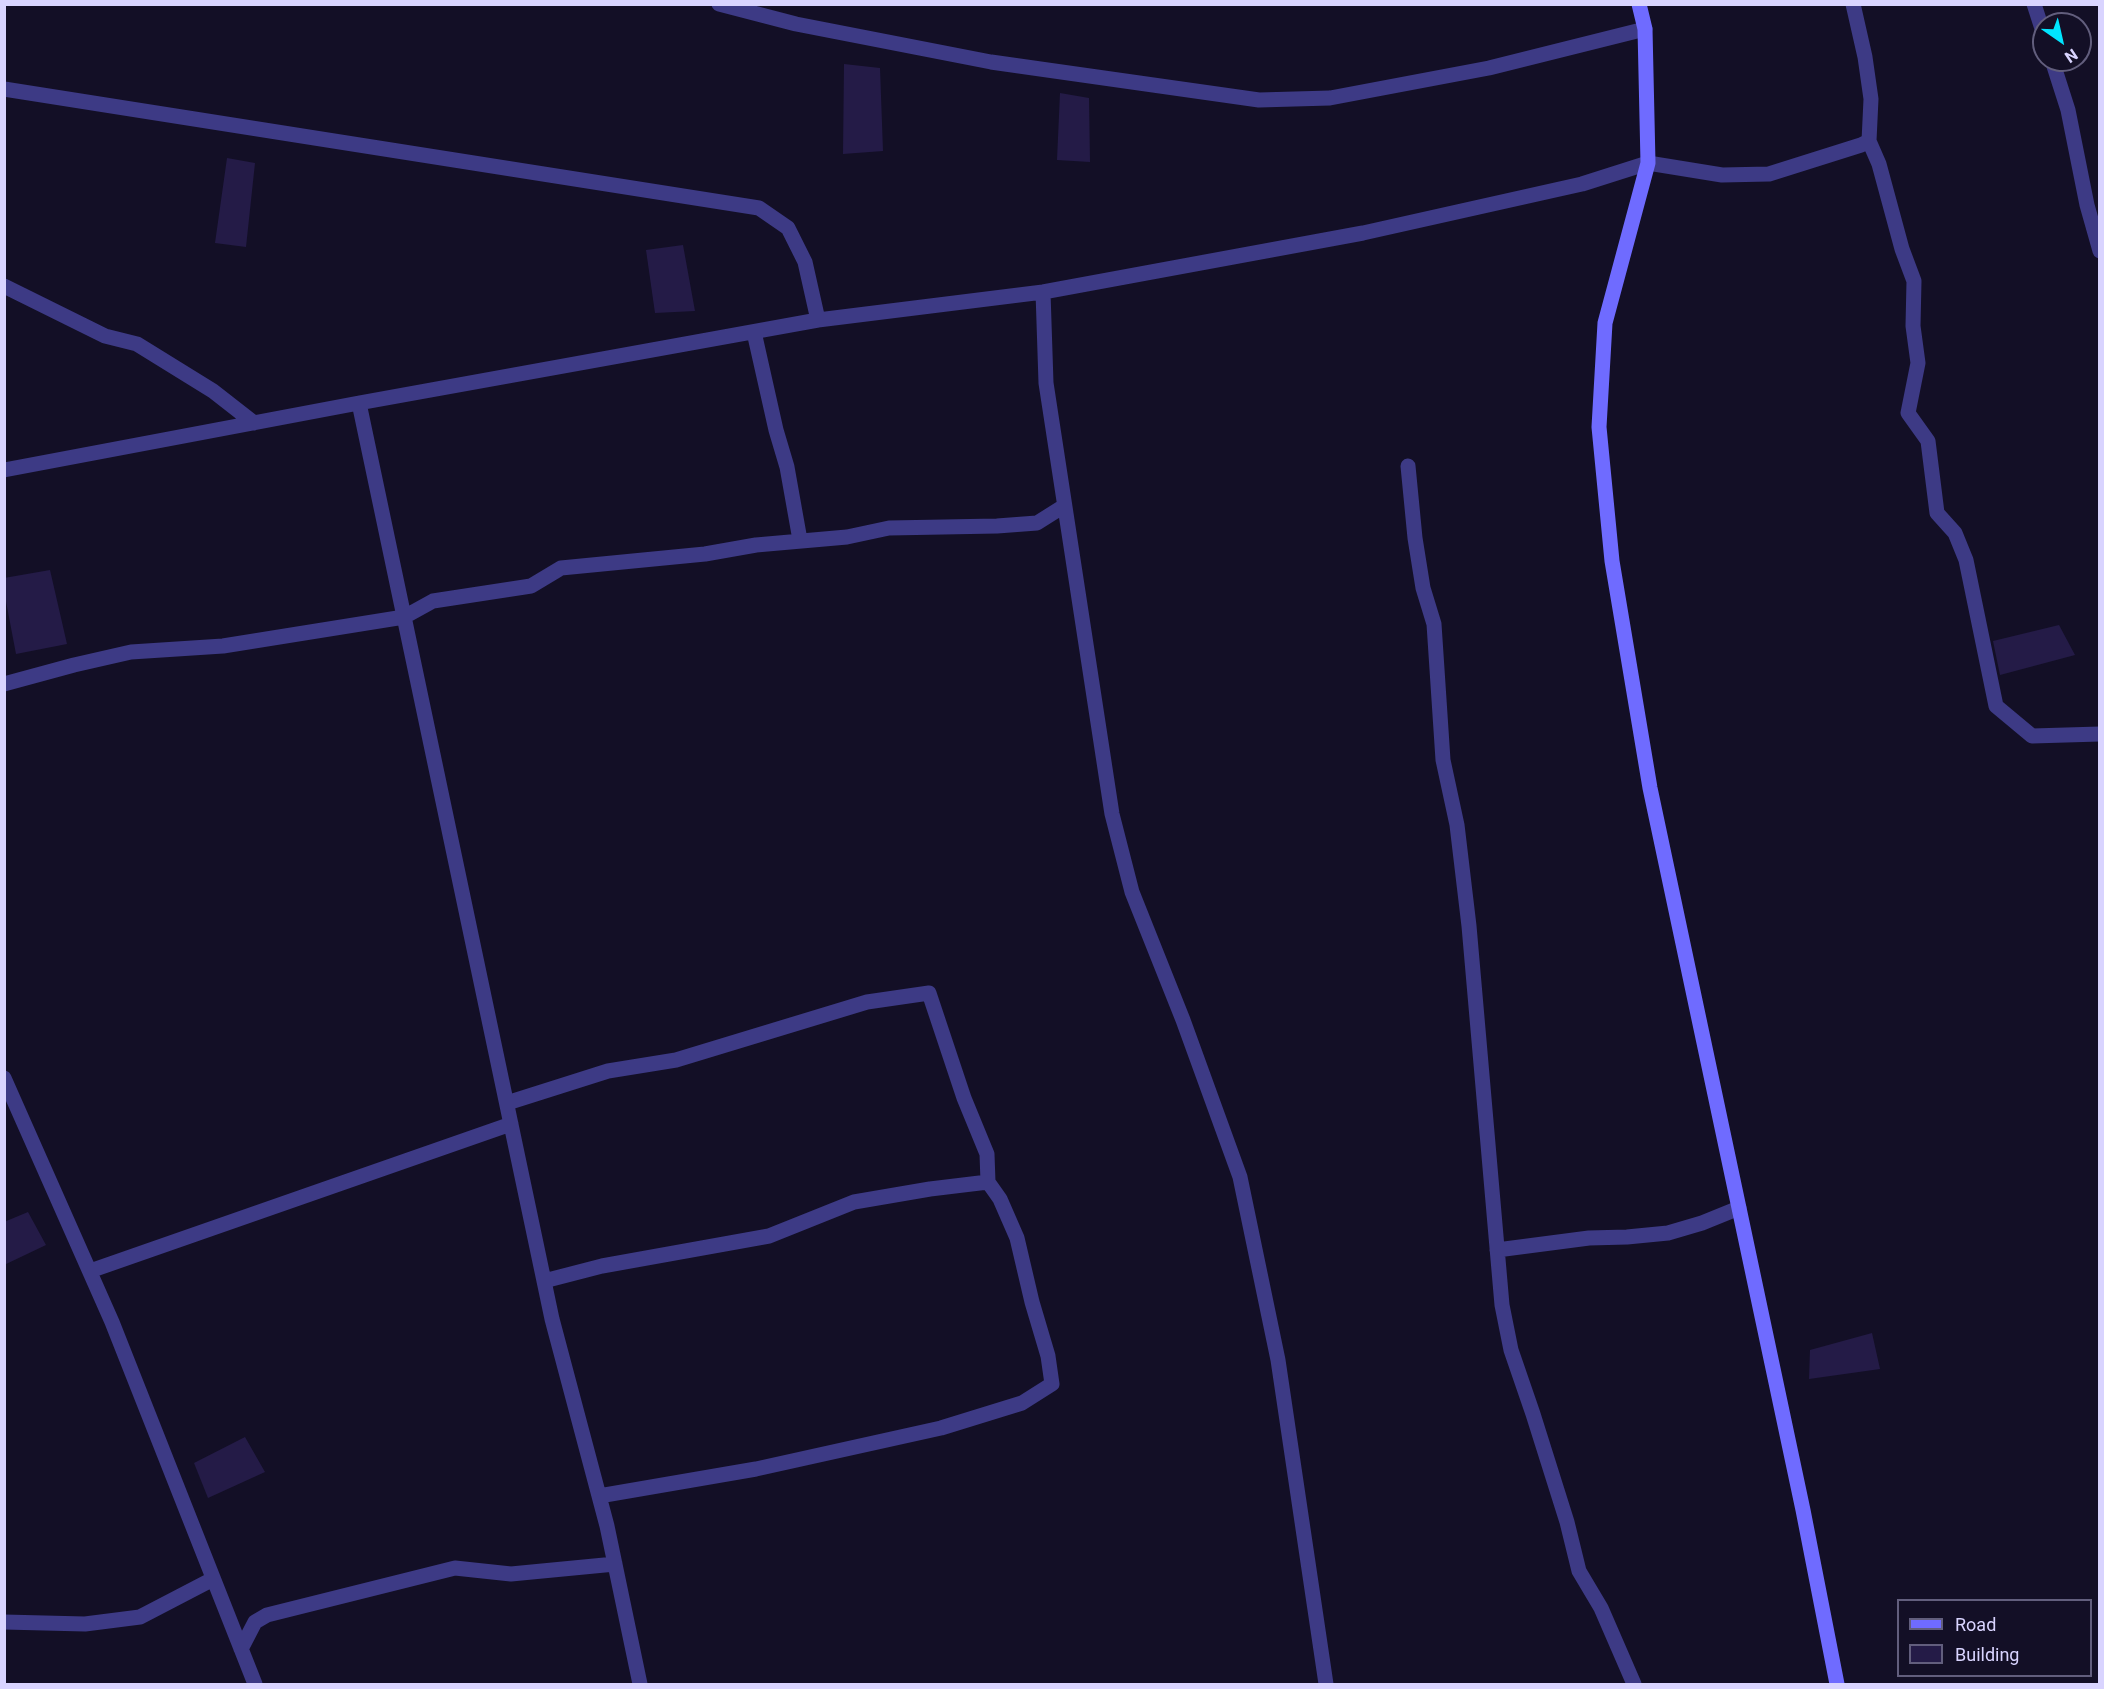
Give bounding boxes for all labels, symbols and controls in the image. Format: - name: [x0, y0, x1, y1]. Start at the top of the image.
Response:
- north arrow: [2032, 12, 2092, 72]
- text: N: [2061, 45, 2081, 67]
- legend: [1897, 1599, 2092, 1677]
- text: Road: [1955, 1614, 1996, 1635]
- text: Building: [1955, 1644, 2019, 1665]

